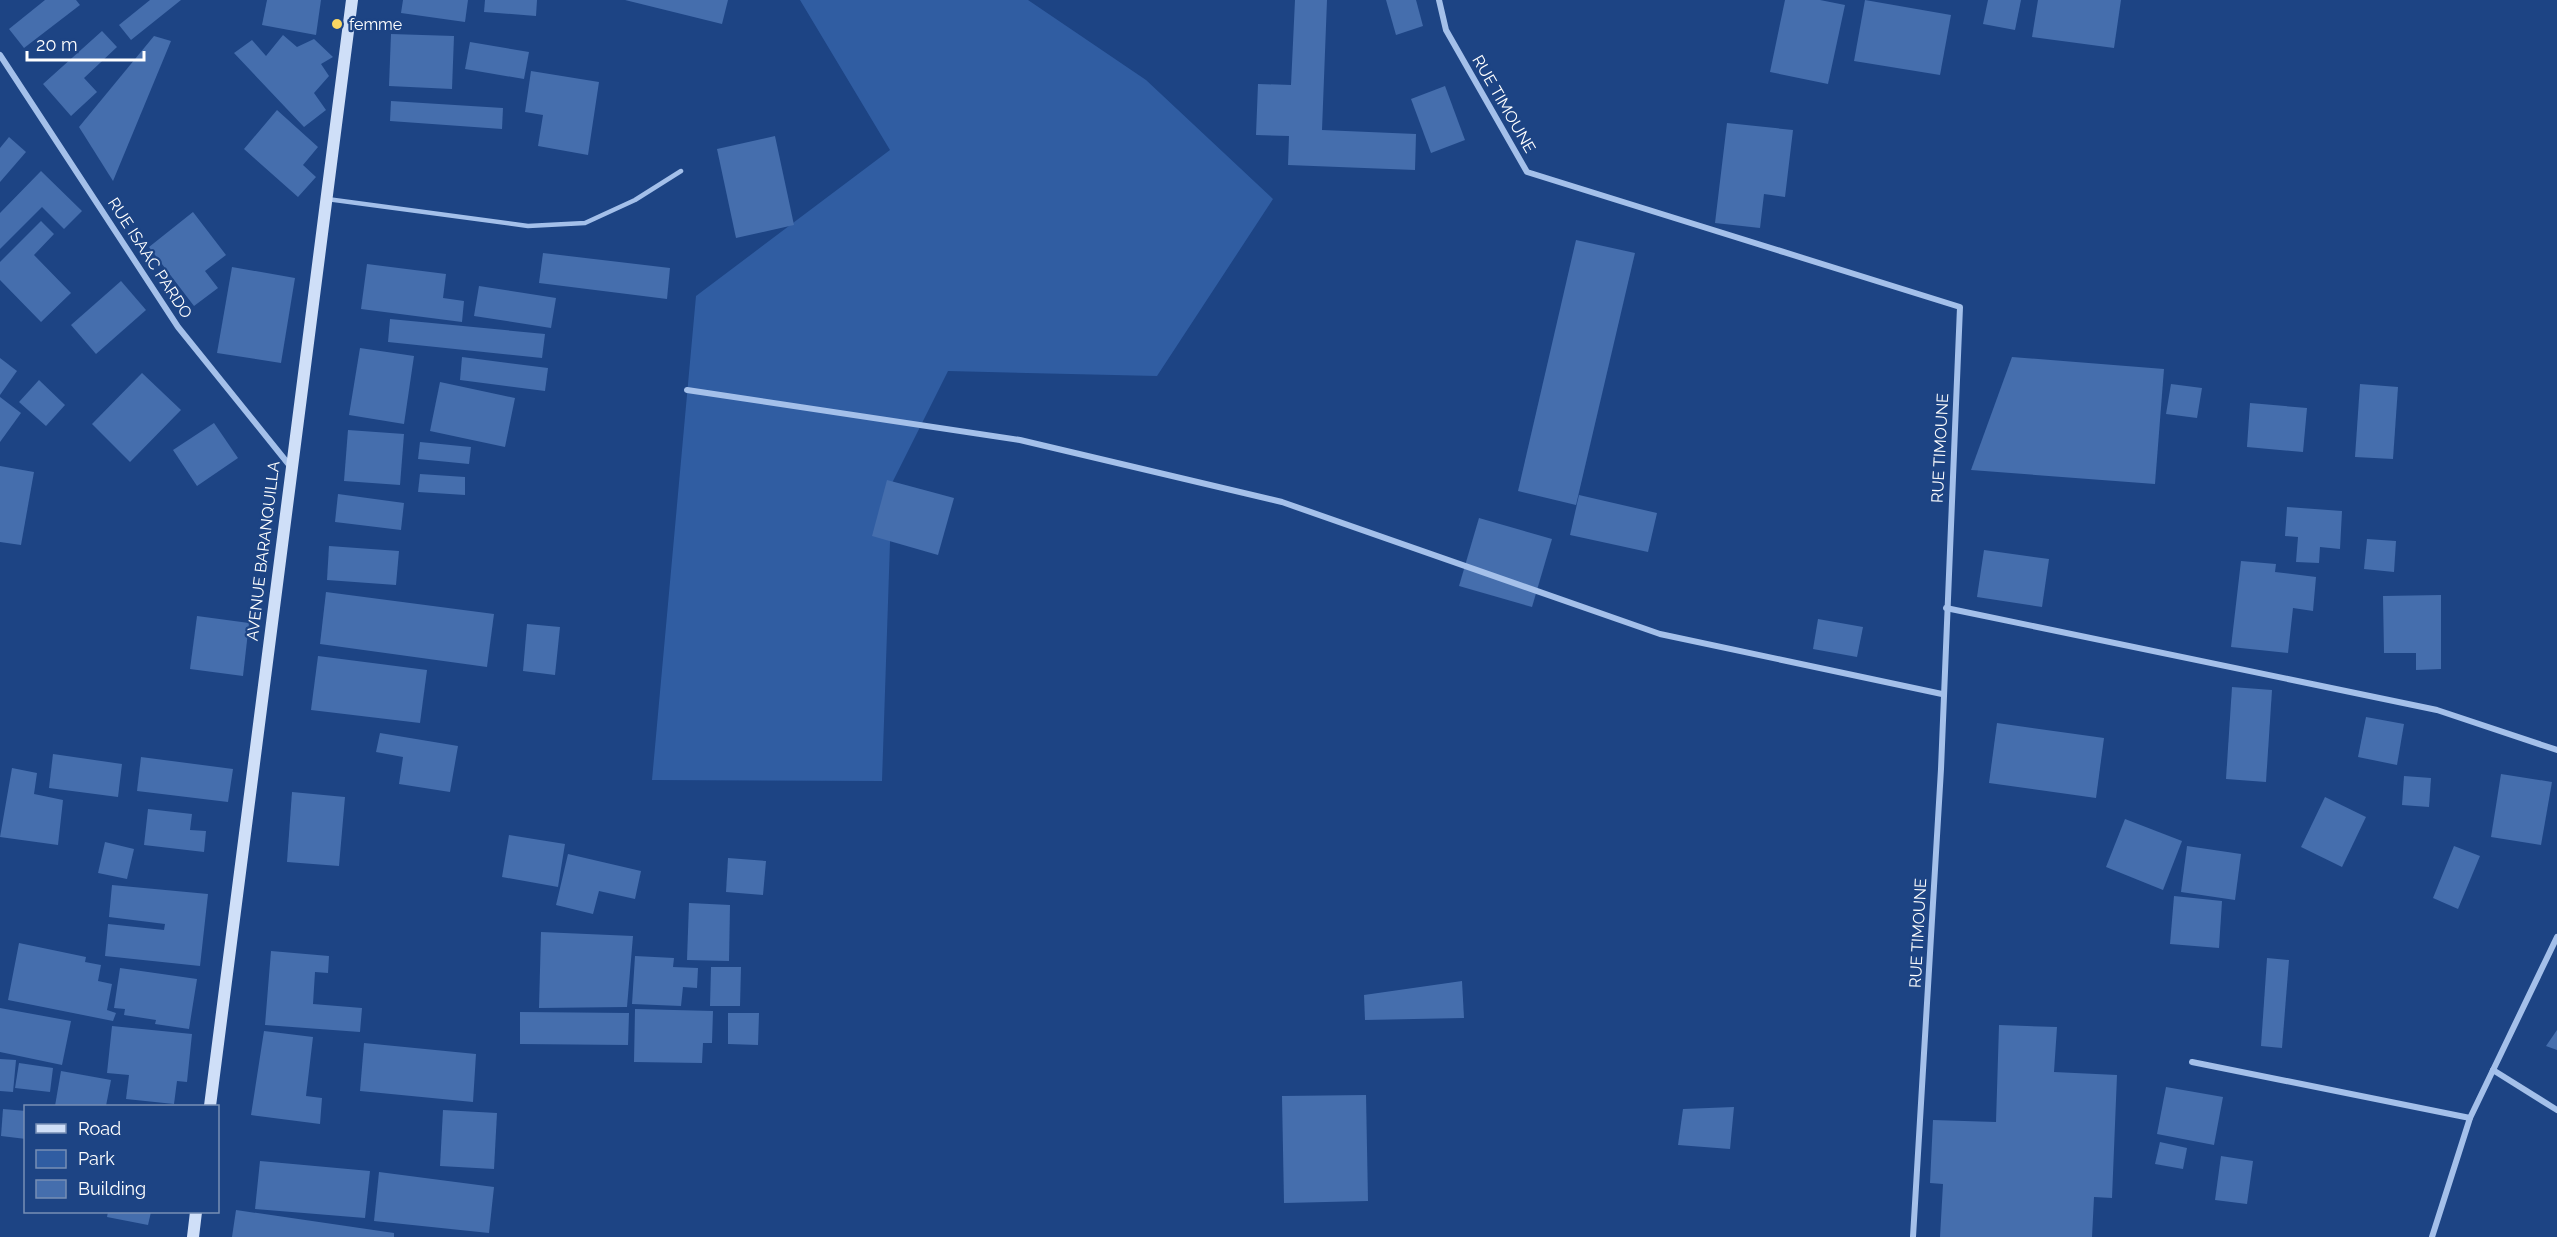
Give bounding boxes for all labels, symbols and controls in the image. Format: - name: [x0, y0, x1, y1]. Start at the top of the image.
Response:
- place label: femme: [349, 15, 402, 34]
- marker: femme: [330, 17, 344, 31]
- scale bar: [27, 24, 144, 62]
- text: 20 m: [36, 34, 78, 55]
- street label: RUE TIMOUNE: [1468, 52, 1540, 157]
- street label: RUE ISAAC PARDO: [104, 194, 196, 322]
- street label: RUE TIMOUNE: [1928, 392, 1952, 503]
- street label: AVENUE BARANQUILLA: [243, 460, 283, 642]
- street label: RUE TIMOUNE: [1906, 877, 1930, 988]
- legend: [24, 1105, 219, 1213]
- text: Road: [78, 1118, 121, 1139]
- text: Park: [78, 1148, 115, 1169]
- text: Building: [78, 1178, 146, 1199]

